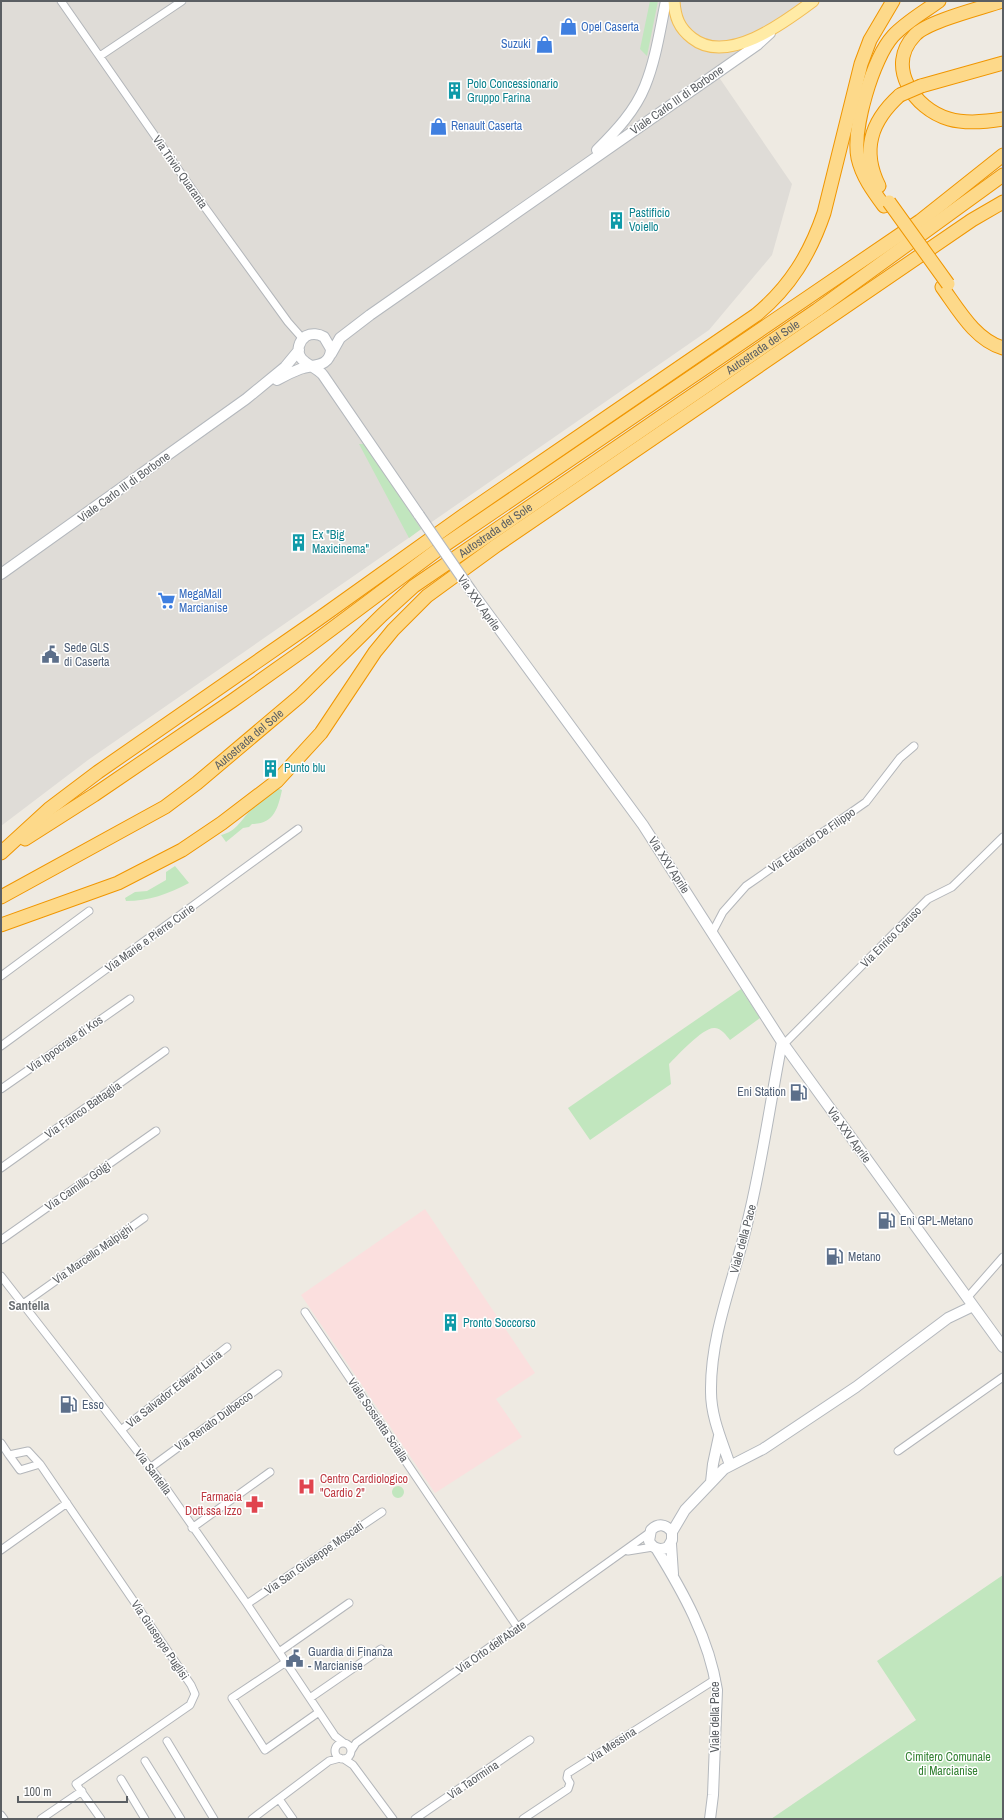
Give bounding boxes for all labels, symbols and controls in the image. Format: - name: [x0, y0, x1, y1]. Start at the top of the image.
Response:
- shop icon: Opel Caserta: [558, 17, 578, 37]
- place label: Opel Caserta: [581, 19, 640, 35]
- shop icon: Suzuki: [534, 34, 554, 54]
- place label: Suzuki: [501, 36, 531, 52]
- street label: Viale Carlo III di Borbone: [627, 62, 727, 138]
- place label: Polo Concessionario Gruppo Farina: [467, 76, 558, 106]
- building icon: Polo Concessionario Gruppo Farina: [444, 81, 464, 101]
- shop icon: Renault Caserta: [428, 116, 448, 136]
- place label: Renault Caserta: [451, 118, 523, 134]
- street label: Via Trivio Quaranta: [149, 132, 211, 212]
- place label: Pastificio Voiello: [629, 205, 670, 235]
- building icon: Pastificio Voiello: [606, 210, 626, 230]
- street label: Autostrada del Sole: [722, 316, 803, 379]
- street label: Viale Carlo III di Borbone: [75, 448, 173, 526]
- street label: Autostrada del Sole: [455, 499, 535, 562]
- place label: Ex "Big Maxicinema": [312, 527, 370, 557]
- building icon: Ex "Big Maxicinema": [289, 532, 309, 552]
- street label: Via XXV Aprile: [454, 572, 504, 634]
- place label: MegaMall Marcianise: [179, 586, 228, 616]
- supermarket icon: MegaMall Marcianise: [156, 591, 176, 611]
- place label: Sede GLS di Caserta: [64, 640, 110, 670]
- public building icon: Sede GLS di Caserta: [41, 645, 61, 665]
- street label: Autostrada del Sole: [210, 705, 287, 774]
- building icon: Punto blu: [261, 758, 281, 778]
- place label: Punto blu: [284, 760, 326, 776]
- street label: Via Edoardo De Filippo: [765, 804, 859, 876]
- street label: Via XXV Aprile: [645, 833, 693, 897]
- street label: Via Marie e Pierre Curie: [102, 900, 198, 976]
- street label: Via Enrico Caruso: [857, 903, 925, 971]
- street label: Via Ippocrate di Kos: [24, 1012, 106, 1076]
- street label: Via Franco Battaglia: [42, 1077, 125, 1142]
- fuel station icon: Eni Station: [789, 1082, 809, 1102]
- place label: Eni Station: [737, 1084, 786, 1100]
- street label: Via XXV Aprile: [823, 1104, 875, 1166]
- street label: Via Camillo Golgi: [42, 1157, 114, 1215]
- street label: Viale della Pace: [726, 1203, 760, 1275]
- fuel station icon: Eni GPL-Metano: [877, 1211, 897, 1231]
- place label: Eni GPL-Metano: [900, 1213, 973, 1229]
- street label: Via Marcello Malpighi: [50, 1220, 136, 1288]
- fuel station icon: Metano: [825, 1247, 845, 1267]
- place label: Metano: [848, 1249, 881, 1265]
- district label: Santella: [9, 1297, 50, 1314]
- building icon: Pronto Soccorso: [440, 1313, 460, 1333]
- place label: Pronto Soccorso: [463, 1315, 536, 1331]
- street label: Via Salvador Edward Luria: [123, 1346, 226, 1431]
- street label: Viale Sossietta Scialla: [344, 1375, 412, 1466]
- street label: Via Renato Dulbecco: [172, 1387, 256, 1455]
- fuel station icon: Esso: [59, 1395, 79, 1415]
- place label: Esso: [82, 1397, 104, 1413]
- street label: Via Santella: [131, 1446, 176, 1498]
- place label: Centro Cardiologico "Cardio 2": [320, 1471, 408, 1501]
- hospital icon: Centro Cardiologico "Cardio 2": [297, 1476, 317, 1496]
- place label: Farmacia Dott.ssa Izzo: [185, 1489, 243, 1519]
- pharmacy icon: Farmacia Dott.ssa Izzo: [245, 1494, 265, 1514]
- street label: Via San Giuseppe Moscati: [261, 1518, 367, 1598]
- street label: Via Giuseppe Puglisi: [127, 1597, 193, 1683]
- street label: Via Orto dell'Abate: [453, 1617, 529, 1677]
- place label: Guardia di Finanza - Marcianise: [308, 1644, 393, 1674]
- public building icon: Guardia di Finanza - Marcianise: [285, 1649, 305, 1669]
- street label: Viale della Pace: [707, 1682, 723, 1752]
- street label: Via Messina: [585, 1723, 640, 1767]
- park label: Cimitero Comunale di Marcianise: [905, 1749, 991, 1779]
- street label: Via Taormina: [444, 1757, 502, 1803]
- scale bar: [18, 1778, 127, 1804]
- text: 100 m: [24, 1784, 51, 1800]

